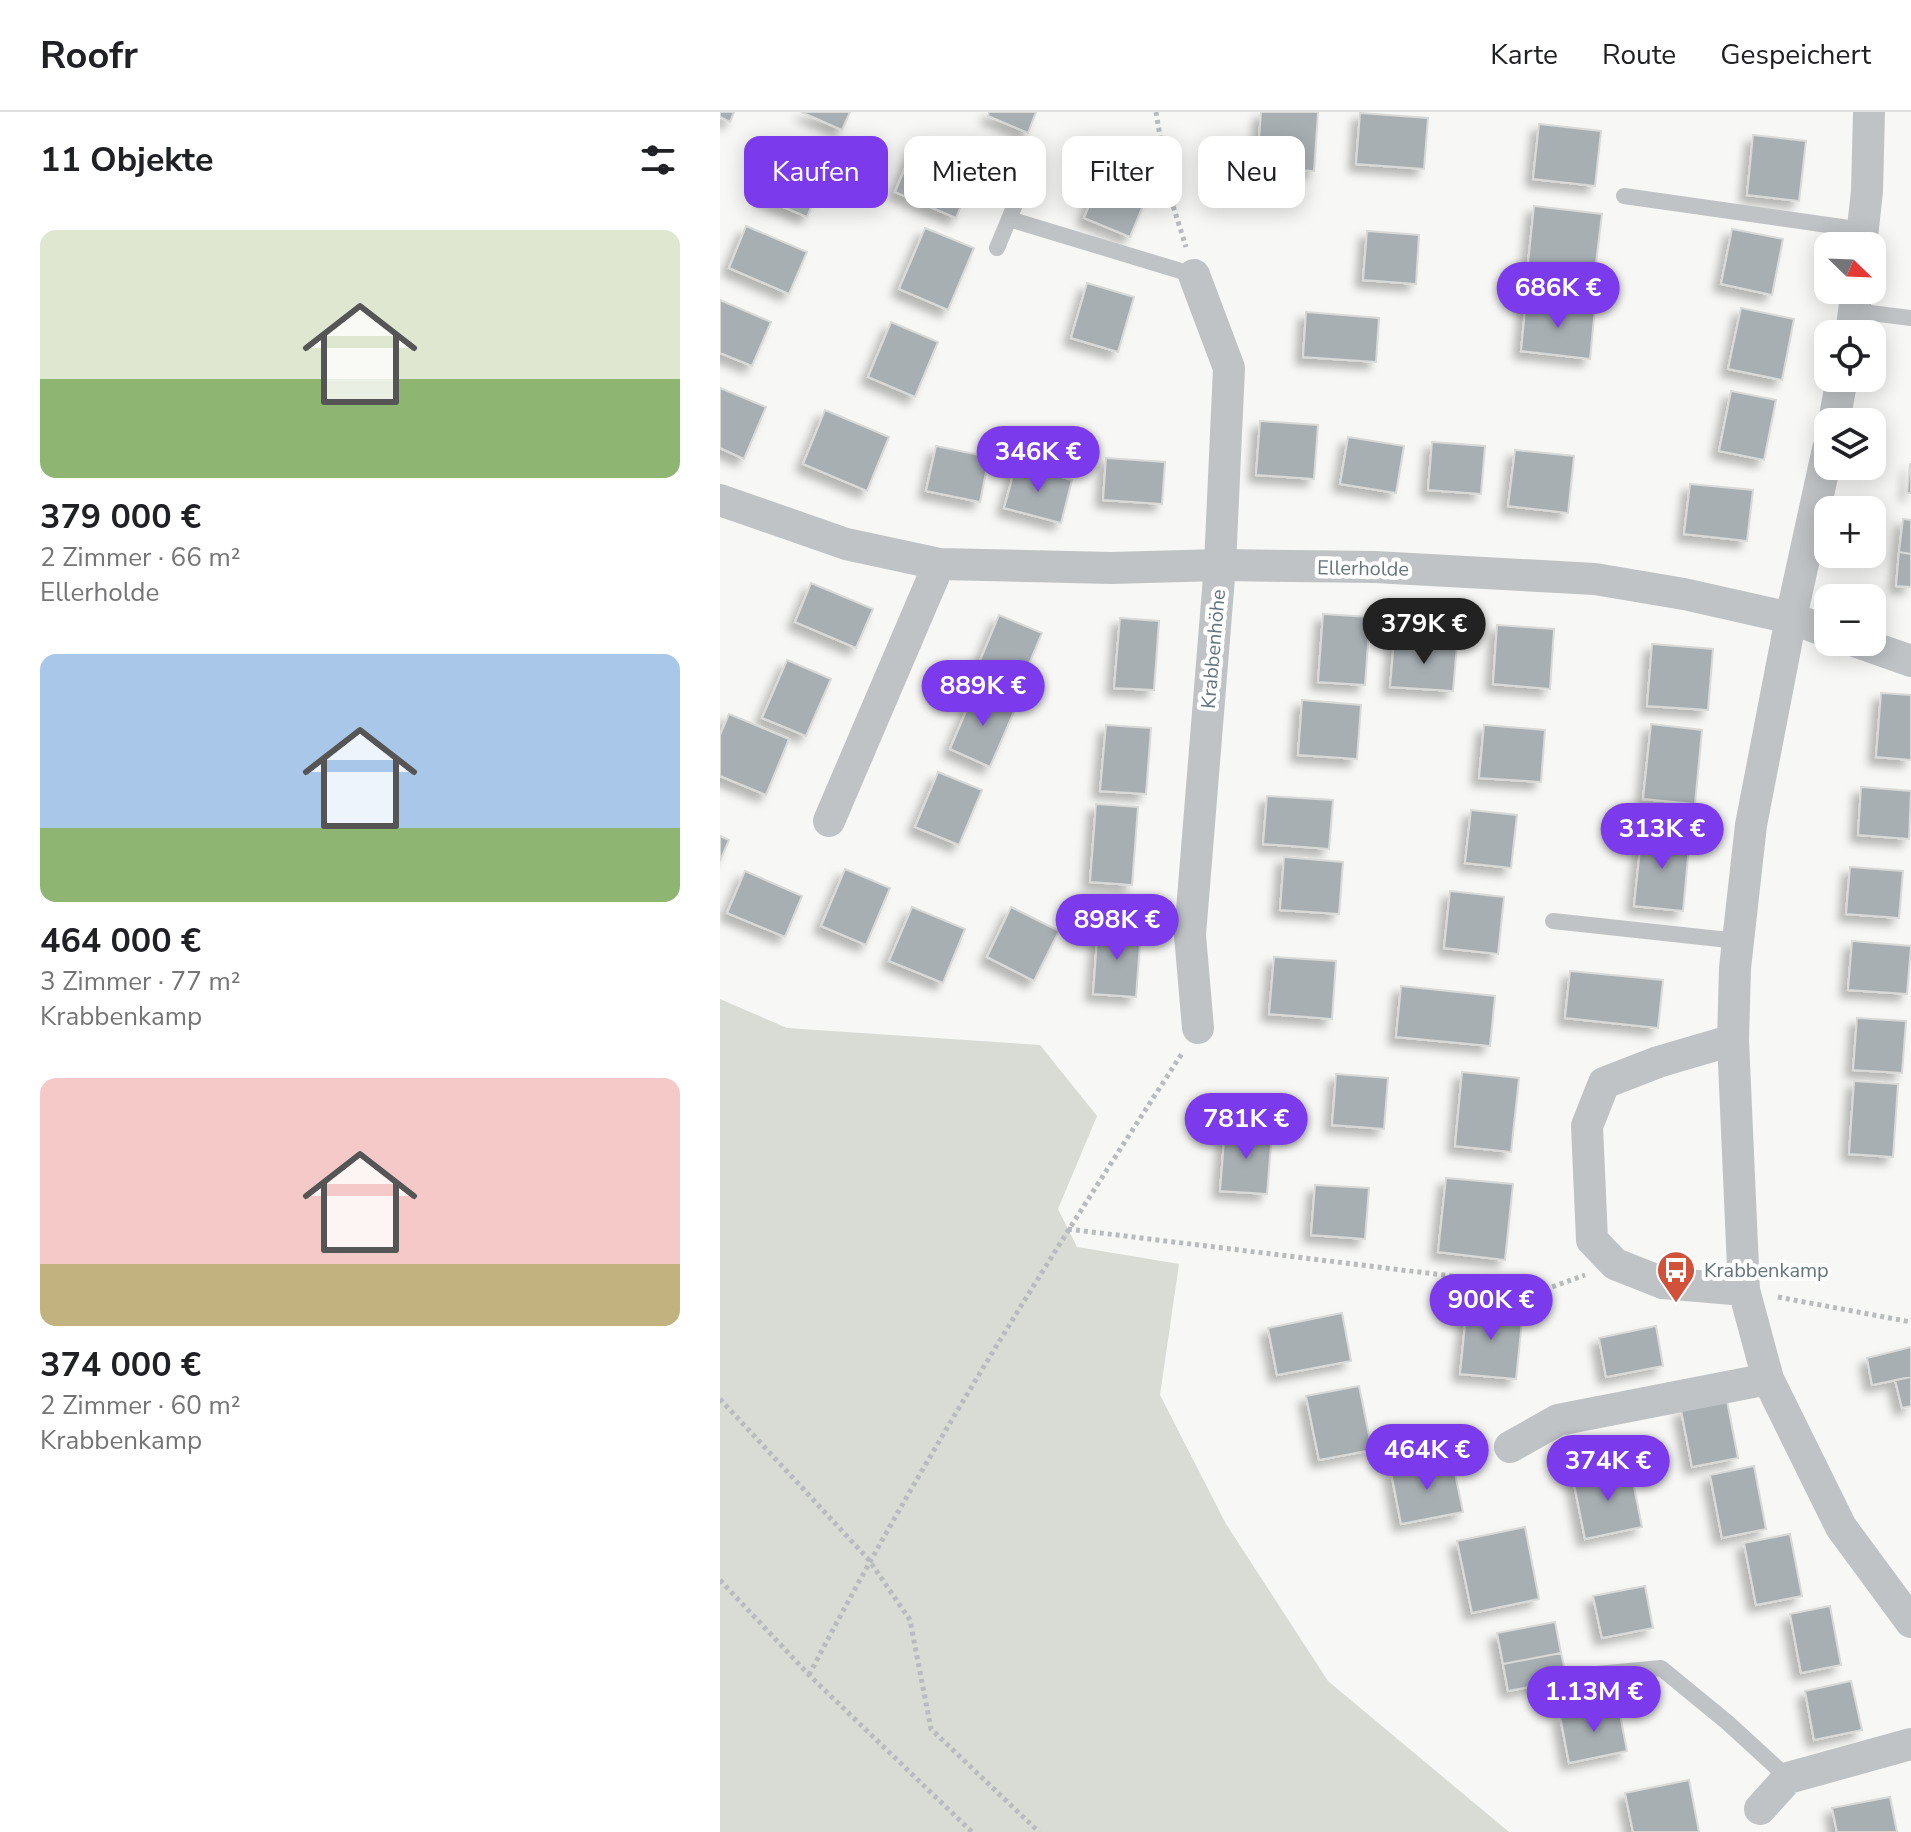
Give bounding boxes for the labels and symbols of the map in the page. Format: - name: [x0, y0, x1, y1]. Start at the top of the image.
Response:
- north arrow: [1814, 232, 1886, 304]
- pin: 686K €: [1493, 262, 1623, 330]
- pin: 346K €: [973, 426, 1103, 494]
- street label: Ellerholde: [1317, 554, 1409, 583]
- street label: Krabbenhöhe: [1195, 588, 1232, 710]
- pin: 379K €: [1359, 598, 1489, 666]
- pin: 889K €: [918, 660, 1048, 728]
- pin: 313K €: [1597, 803, 1727, 871]
- pin: 898K €: [1052, 894, 1182, 962]
- pin: 781K €: [1181, 1093, 1311, 1161]
- bus stop icon: Krabbenkamp: [1655, 1249, 1697, 1304]
- place label: Krabbenkamp: [1704, 1257, 1829, 1284]
- pin: 900K €: [1426, 1274, 1556, 1342]
- pin: 464K €: [1362, 1424, 1492, 1492]
- pin: 374K €: [1543, 1435, 1673, 1503]
- pin: 1.13M €: [1520, 1666, 1668, 1734]

